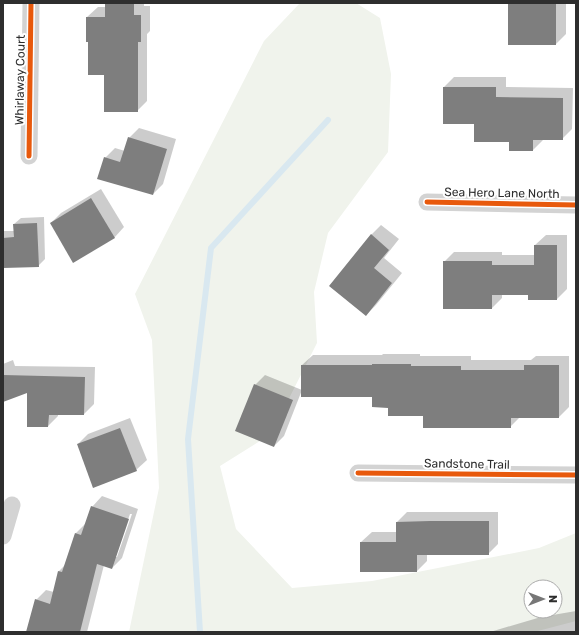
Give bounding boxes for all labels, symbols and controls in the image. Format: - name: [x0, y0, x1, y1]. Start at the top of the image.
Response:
- street label: Whirlaway Court: [12, 34, 28, 125]
- street label: Sea Hero Lane North: [444, 185, 560, 201]
- street label: Sandstone Trail: [424, 456, 510, 472]
- north arrow: [523, 579, 563, 619]
- text: N: [546, 595, 559, 603]

